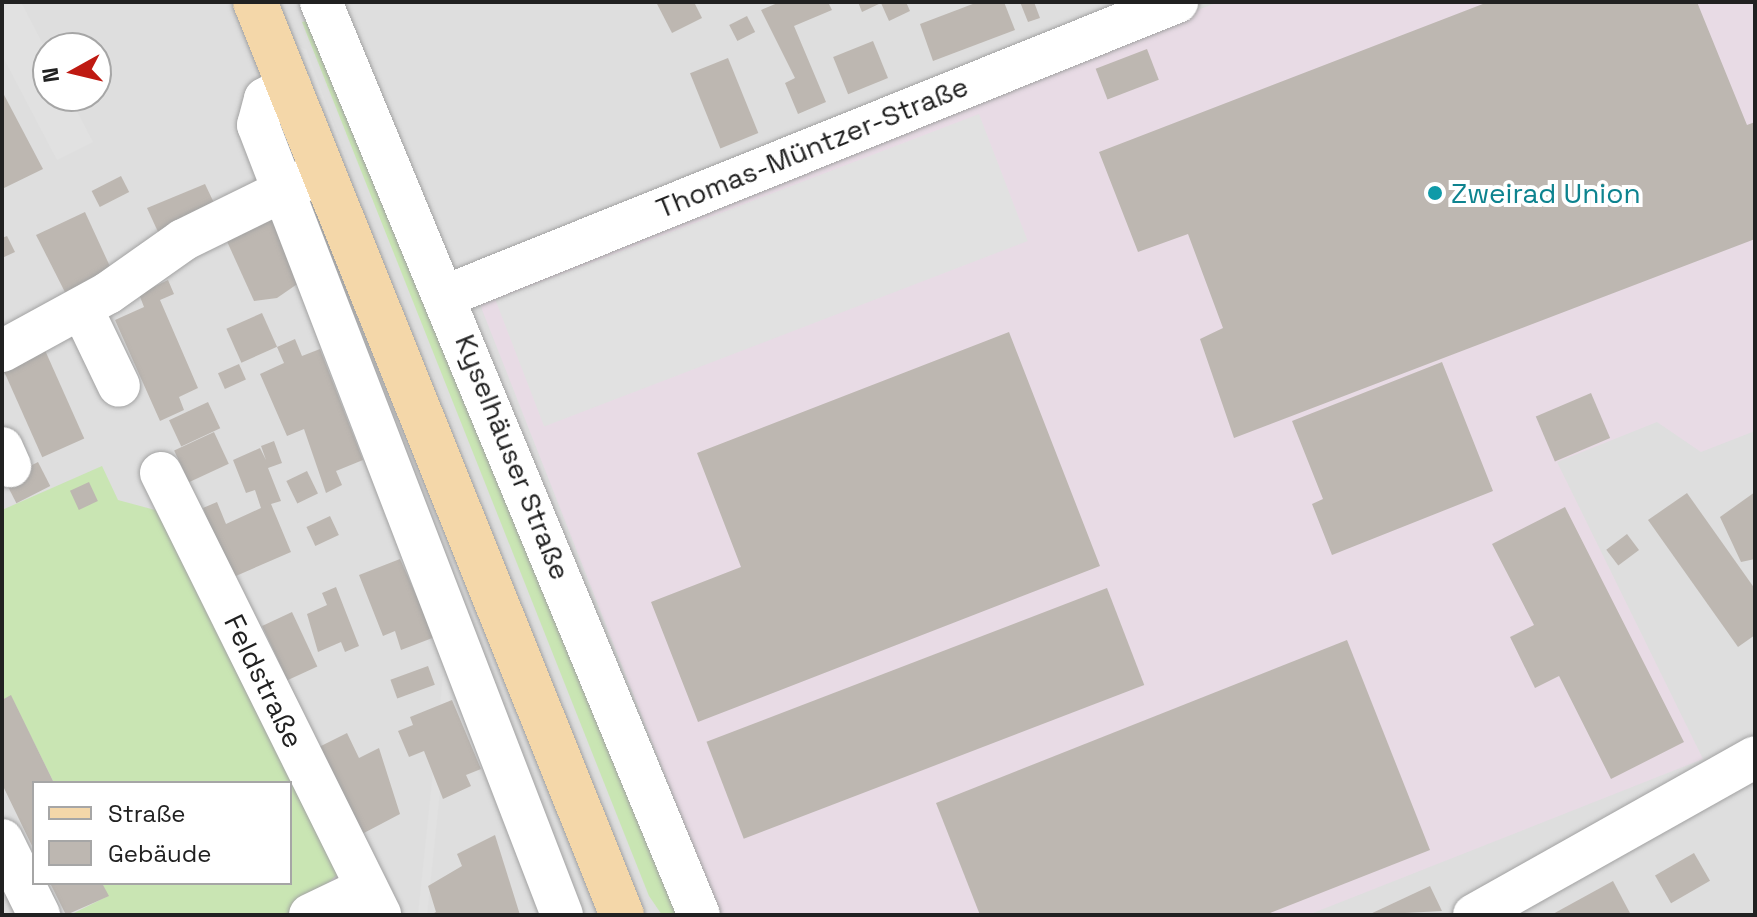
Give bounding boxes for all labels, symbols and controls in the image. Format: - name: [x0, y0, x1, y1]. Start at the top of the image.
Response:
- north arrow: [32, 32, 112, 112]
- text: N: [35, 66, 65, 84]
- street label: Thomas-Müntzer-Straße: [651, 69, 973, 225]
- place label: Zweirad Union: [1451, 176, 1641, 210]
- marker: Zweirad Union: [1426, 184, 1444, 202]
- street label: Kyselhäuser Straße: [448, 329, 578, 585]
- street label: Feldstraße: [217, 609, 311, 753]
- legend: [32, 781, 292, 885]
- text: Straße: [108, 798, 185, 829]
- text: Gebäude: [108, 838, 211, 869]

